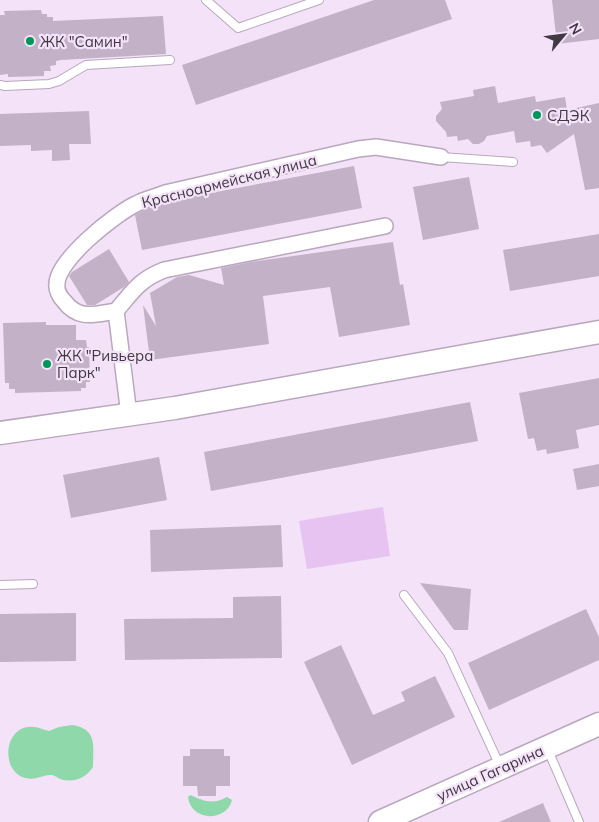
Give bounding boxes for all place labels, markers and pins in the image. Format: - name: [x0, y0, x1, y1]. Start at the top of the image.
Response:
- place label: ЖК "Самин": [40, 32, 128, 51]
- marker: ЖК "Самин": [24, 35, 36, 47]
- place label: СДЭК: [547, 106, 590, 125]
- marker: СДЭК: [531, 109, 543, 121]
- place label: ЖК "Ривьера Парк": [57, 346, 153, 382]
- marker: ЖК "Ривьера Парк": [41, 358, 53, 370]

